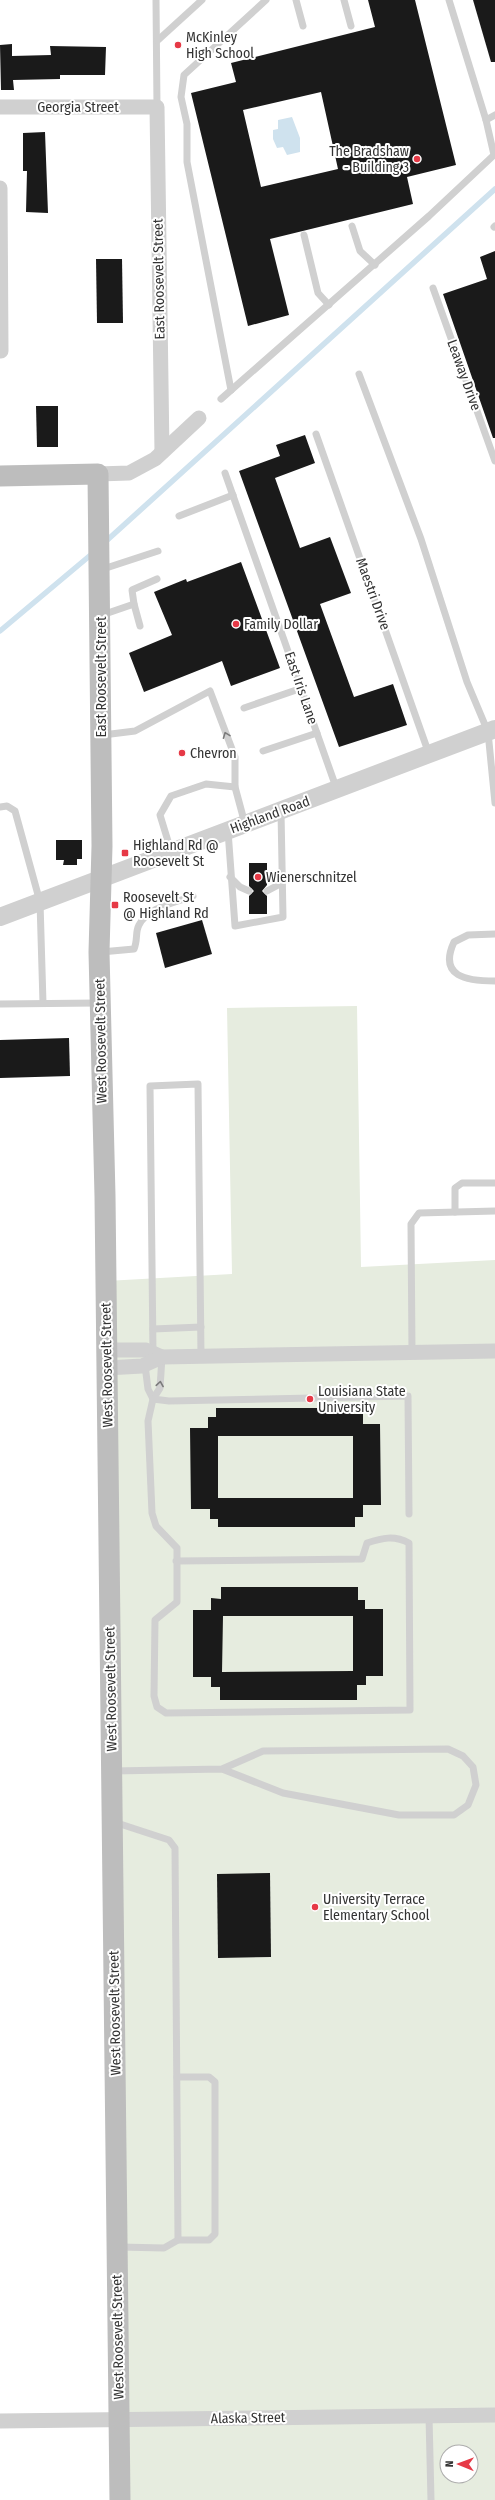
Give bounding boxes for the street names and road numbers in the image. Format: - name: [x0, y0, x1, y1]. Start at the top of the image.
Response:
- street label: Georgia Street: [37, 99, 119, 116]
- street label: East Roosevelt Street: [149, 218, 169, 340]
- street label: Leaway Drive: [443, 337, 485, 413]
- street label: Maestri Drive: [352, 556, 394, 633]
- street label: East Roosevelt Street: [93, 616, 110, 738]
- street label: East Iris Lane: [281, 649, 321, 727]
- street label: Highland Road: [228, 793, 312, 837]
- street label: West Roosevelt Street: [91, 978, 111, 1104]
- street label: West Roosevelt Street: [97, 1302, 117, 1428]
- street label: West Roosevelt Street: [101, 1626, 121, 1752]
- street label: West Roosevelt Street: [105, 1950, 125, 2076]
- street label: West Roosevelt Street: [108, 2274, 128, 2400]
- street label: Alaska Street: [211, 2409, 286, 2427]

